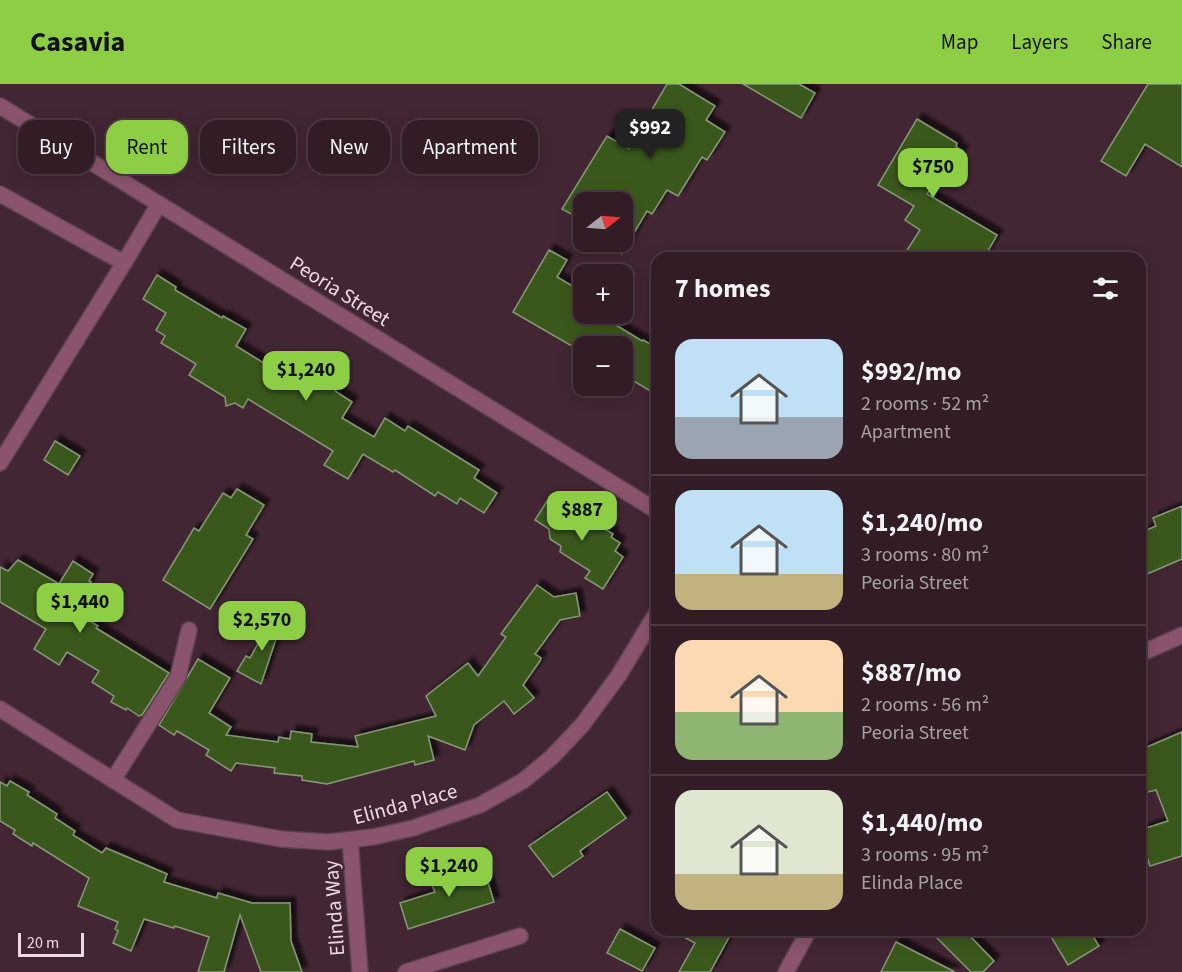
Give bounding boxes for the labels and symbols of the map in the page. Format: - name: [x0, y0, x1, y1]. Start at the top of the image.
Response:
- pin: $992: [614, 109, 686, 160]
- pin: $750: [897, 148, 969, 199]
- north arrow: [573, 192, 633, 252]
- street label: Peoria Street: [284, 248, 396, 334]
- pin: $1,240: [257, 351, 355, 402]
- pin: $887: [546, 491, 618, 542]
- pin: $1,440: [31, 583, 129, 634]
- pin: $2,570: [213, 601, 311, 652]
- street label: Elinda Place: [349, 776, 461, 832]
- pin: $1,240: [400, 847, 498, 898]
- street label: Elinda Way: [316, 859, 352, 957]
- scale bar: [18, 930, 84, 958]

